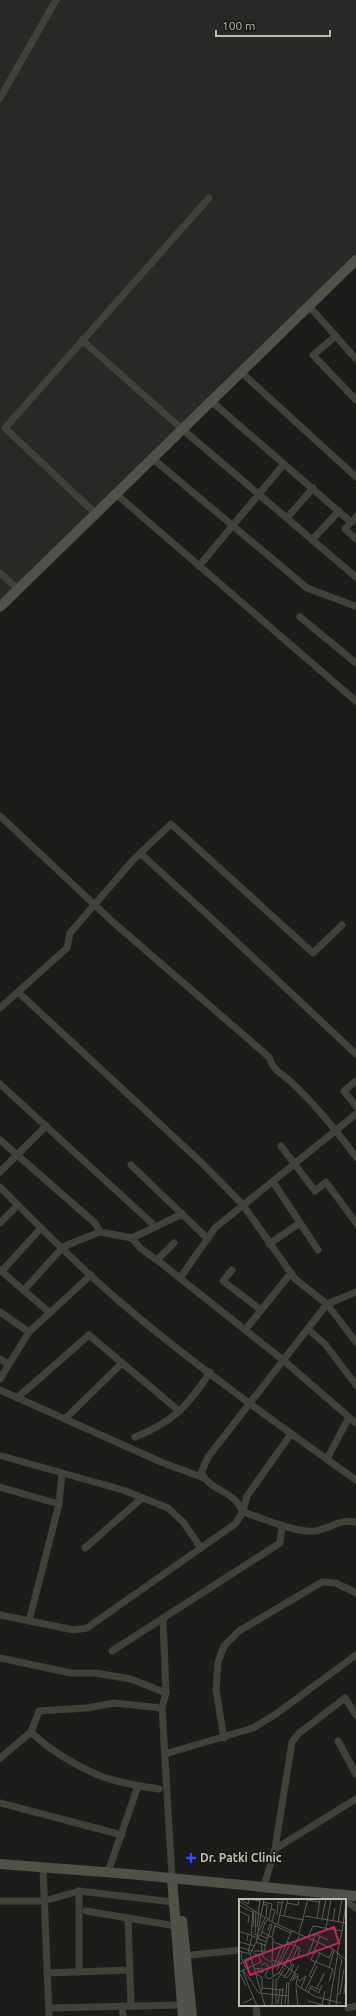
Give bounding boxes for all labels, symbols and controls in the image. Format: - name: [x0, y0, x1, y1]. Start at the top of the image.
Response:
- scale bar: [216, 12, 330, 38]
- text: 100 m: [222, 19, 255, 32]
- place label: Dr. Patki Clinic: [200, 1851, 282, 1864]
- marker: Dr. Patki Clinic: [185, 1852, 197, 1864]
- inset map: [239, 1899, 346, 2006]

